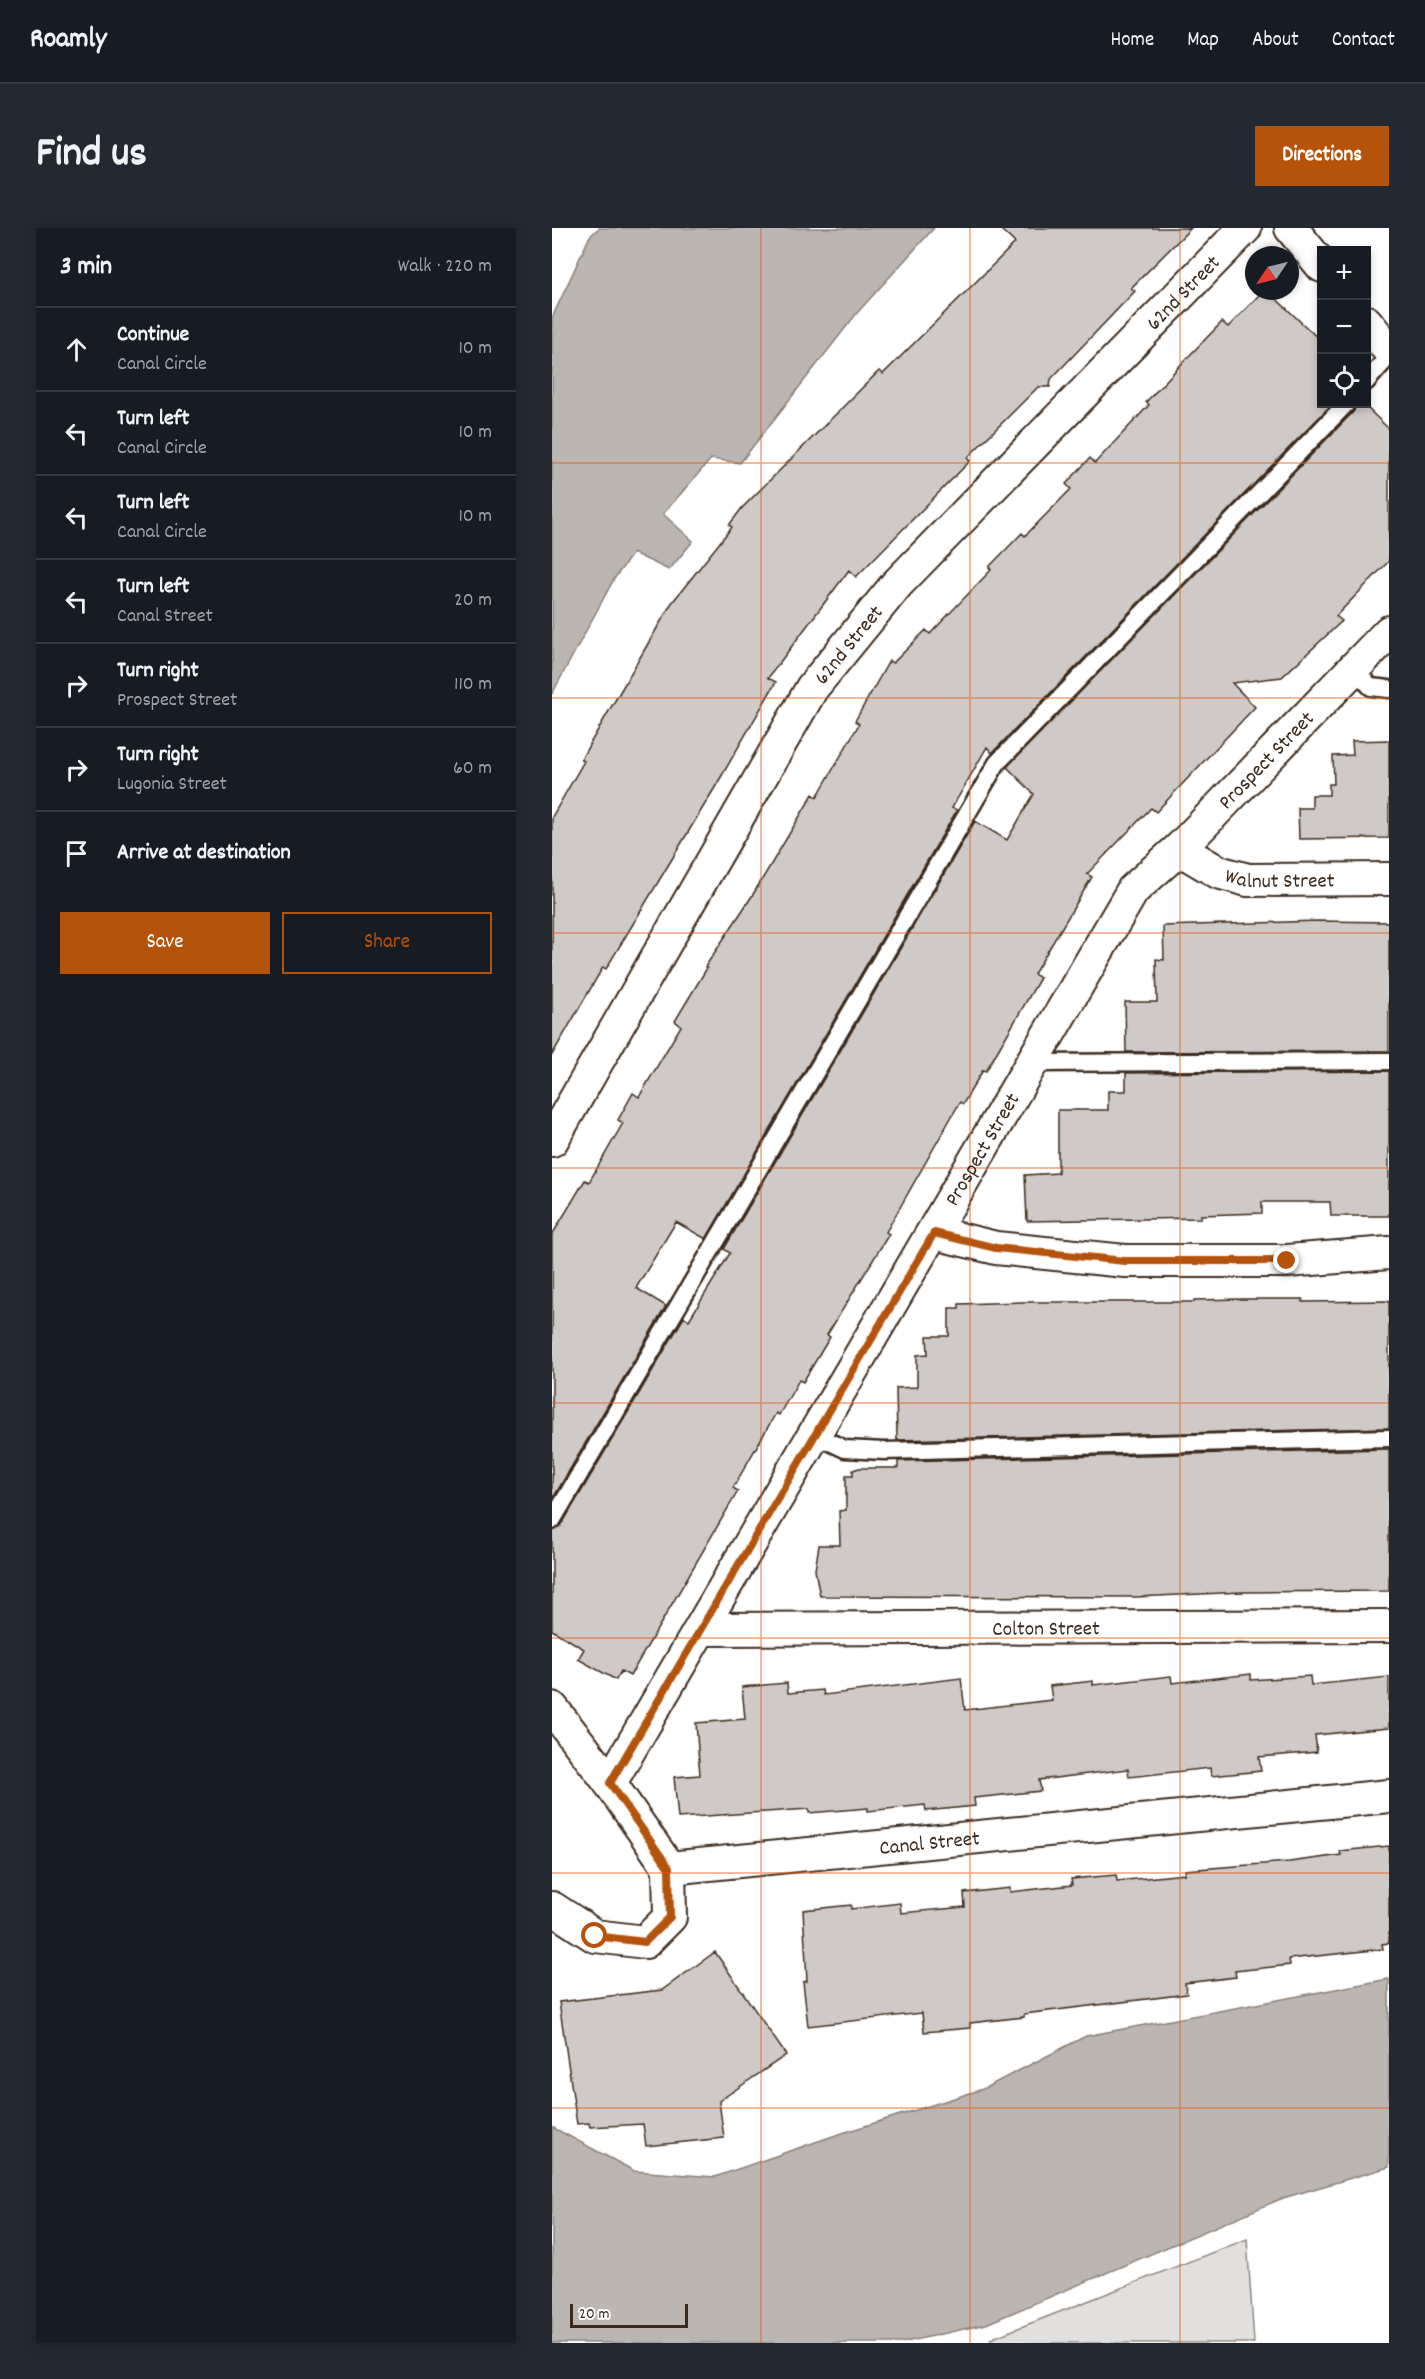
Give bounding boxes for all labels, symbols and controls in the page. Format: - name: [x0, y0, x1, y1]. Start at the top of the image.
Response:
- text: Roamly: [30, 21, 106, 61]
- text: Home: [1110, 26, 1154, 56]
- text: Map: [1187, 26, 1219, 56]
- text: About: [1252, 26, 1299, 56]
- text: Contact: [1332, 26, 1395, 56]
- text: Find us: [36, 126, 147, 186]
- button: Directions: [1255, 126, 1389, 186]
- north arrow: [1245, 246, 1299, 300]
- map controls: [1317, 246, 1371, 408]
- button: +: [1317, 246, 1371, 300]
- text: 3 min: [60, 249, 112, 286]
- street label: 62nd Street: [1141, 250, 1229, 339]
- text: Walk · 220 m: [398, 253, 492, 281]
- button: −: [1317, 300, 1371, 354]
- text: Continue: [117, 320, 189, 351]
- icon: ahead: [60, 333, 93, 366]
- text: 10 m: [458, 335, 492, 363]
- text: Canal Circle: [117, 351, 207, 379]
- button: locate: [1317, 354, 1371, 408]
- text: Turn left: [117, 404, 189, 435]
- icon: left: [60, 417, 93, 450]
- text: 10 m: [458, 419, 492, 447]
- text: Canal Circle: [117, 435, 207, 463]
- text: Turn left: [117, 488, 189, 519]
- icon: left: [60, 501, 93, 534]
- text: 10 m: [458, 503, 492, 531]
- text: Canal Circle: [117, 519, 207, 547]
- text: Turn left: [117, 572, 189, 603]
- icon: left: [60, 585, 93, 618]
- text: 20 m: [454, 587, 492, 615]
- street label: 62nd Street: [808, 600, 892, 692]
- text: Canal Street: [117, 603, 213, 631]
- text: Turn right: [117, 656, 199, 687]
- icon: right: [60, 669, 93, 702]
- text: 110 m: [454, 671, 492, 699]
- text: Prospect Street: [117, 687, 237, 715]
- street label: Prospect Street: [1213, 706, 1323, 818]
- text: Turn right: [117, 740, 199, 771]
- icon: right: [60, 753, 93, 786]
- text: 60 m: [453, 755, 492, 783]
- text: Lugonia Street: [117, 771, 227, 799]
- icon: arrive: [60, 837, 93, 870]
- text: Arrive at destination: [117, 838, 291, 869]
- street label: Walnut Street: [1221, 862, 1335, 898]
- button: Save: [60, 912, 270, 974]
- button: Share: [282, 912, 492, 974]
- street label: Prospect Street: [939, 1088, 1029, 1212]
- route end: [1273, 1247, 1299, 1273]
- street label: Colton Street: [992, 1615, 1100, 1646]
- street label: Canal Street: [878, 1825, 982, 1865]
- route start: [581, 1922, 607, 1948]
- scale bar: [570, 2301, 688, 2328]
- text: 20 m: [579, 2303, 609, 2326]

